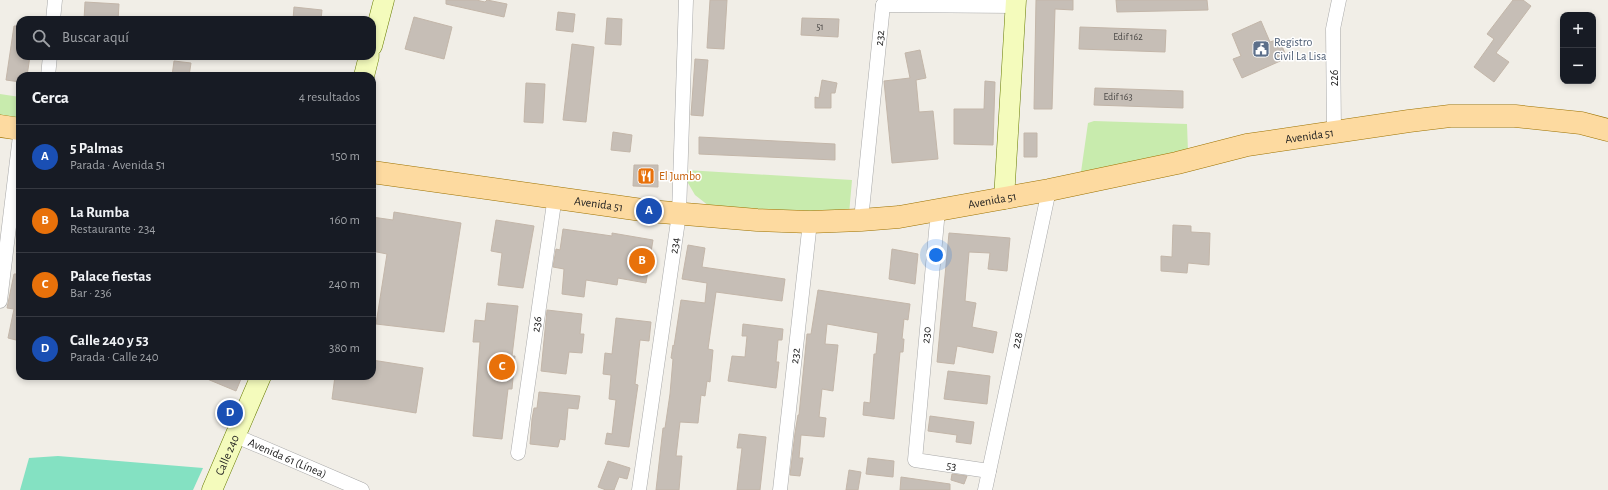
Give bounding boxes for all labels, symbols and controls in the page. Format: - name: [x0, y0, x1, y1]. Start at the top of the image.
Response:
- map controls: [1560, 12, 1596, 84]
- button: +: [1560, 12, 1596, 48]
- search box: [16, 16, 376, 60]
- house number: 51: [816, 22, 824, 32]
- icon: search: [30, 27, 52, 49]
- street label: 232: [873, 29, 886, 46]
- text: Buscar aquí: [62, 30, 129, 45]
- house number: Edif 162: [1113, 32, 1143, 42]
- place label: Registro Civil La Lisa: [1274, 36, 1327, 62]
- public building icon: Registro Civil La Lisa: [1251, 39, 1271, 59]
- button: −: [1560, 48, 1596, 84]
- street label: 226: [1328, 69, 1340, 86]
- text: Cerca: [32, 89, 69, 106]
- text: 4 resultados: [299, 91, 360, 104]
- house number: Edif 163: [1103, 92, 1133, 102]
- street label: Avenida 51: [1284, 126, 1335, 145]
- text: 5 Palmas: [70, 141, 123, 156]
- text: A: [41, 150, 49, 163]
- text: 150 m: [331, 150, 360, 163]
- text: Parada · Avenida 51: [70, 159, 166, 172]
- restaurant icon: El Jumbo: [636, 166, 656, 186]
- place label: El Jumbo: [659, 170, 701, 182]
- street label: Avenida 51: [967, 190, 1017, 210]
- street label: Avenida 51: [574, 195, 624, 213]
- pin: A: [636, 196, 662, 226]
- text: La Rumba: [70, 205, 130, 220]
- text: B: [41, 214, 49, 227]
- text: 160 m: [330, 214, 360, 227]
- text: Restaurante · 234: [70, 223, 156, 236]
- street label: 234: [667, 236, 682, 254]
- your location: [926, 245, 946, 265]
- pin: B: [629, 246, 655, 276]
- text: Palace fiestas: [70, 269, 151, 284]
- text: C: [42, 278, 48, 291]
- text: 240 m: [328, 278, 360, 291]
- text: Bar · 236: [70, 287, 112, 300]
- street label: 236: [529, 315, 544, 333]
- street label: 230: [919, 326, 933, 344]
- street label: 228: [1009, 331, 1025, 350]
- text: Calle 240 y 53: [70, 333, 149, 348]
- text: D: [41, 342, 49, 355]
- text: 380 m: [329, 342, 360, 355]
- street label: 232: [788, 347, 802, 364]
- text: Parada · Calle 240: [70, 351, 159, 364]
- pin: C: [489, 352, 515, 382]
- pin: D: [217, 398, 243, 428]
- street label: Calle 240: [213, 433, 241, 477]
- street label: Avenida 61 (Línea): [246, 436, 329, 480]
- street label: 53: [946, 459, 957, 472]

